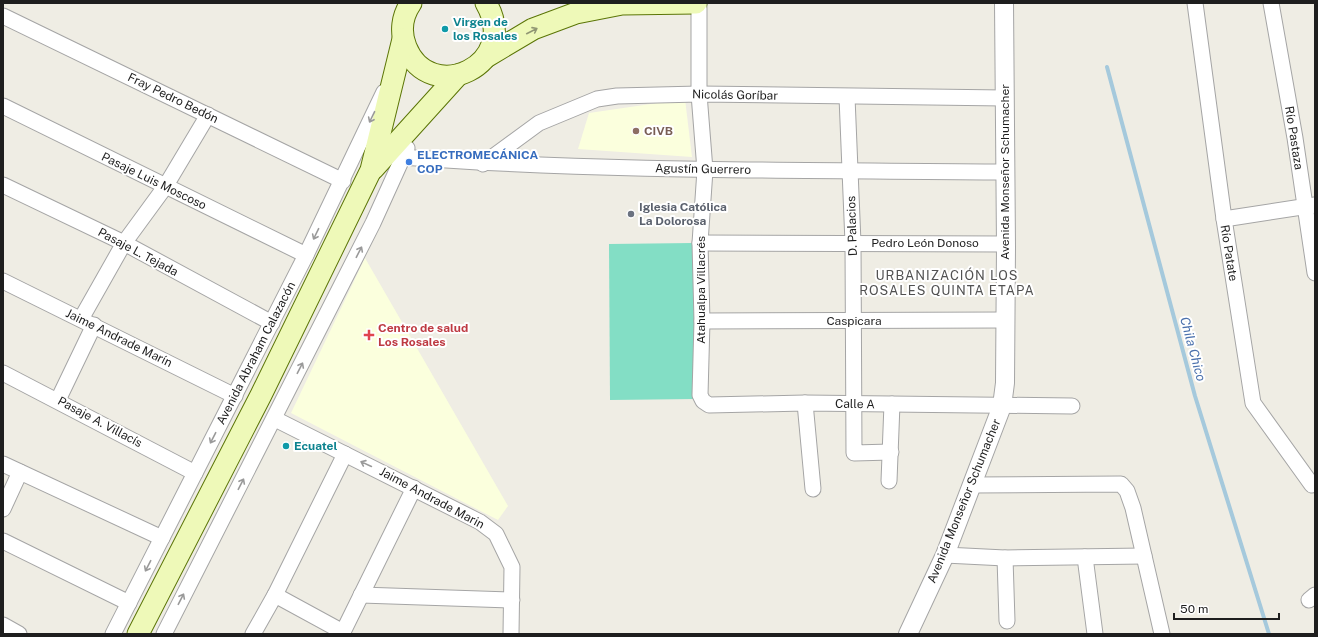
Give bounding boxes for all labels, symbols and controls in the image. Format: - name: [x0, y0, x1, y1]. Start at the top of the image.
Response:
- place label: Virgen de los Rosales: [453, 15, 517, 43]
- marker: Virgen de los Rosales: [440, 24, 450, 34]
- one-way arrow: [526, 26, 538, 34]
- street label: Fray Pedro Bedón: [125, 70, 221, 126]
- street label: Avenida Monseñor Schumacher: [998, 84, 1012, 260]
- street label: Nicolás Goríbar: [692, 87, 778, 103]
- street label: Río Pastaza: [1282, 105, 1306, 171]
- one-way arrow: [368, 110, 375, 122]
- place label: CIVB: [644, 124, 673, 138]
- marker: CIVB: [631, 126, 641, 136]
- place label: ELECTROMECÁNICA COP: [417, 148, 538, 176]
- street label: Pasaje Luis Moscoso: [99, 150, 209, 213]
- marker: ELECTROMECÁNICA COP: [404, 157, 414, 167]
- street label: Agustín Guerrero: [655, 161, 751, 177]
- street label: D. Palacios: [844, 196, 860, 256]
- place label: Iglesia Católica La Dolorosa: [639, 200, 727, 228]
- marker: Iglesia Católica La Dolorosa: [626, 209, 636, 219]
- street label: Río Patate: [1218, 224, 1240, 282]
- street label: Pasaje L. Tejada: [96, 225, 180, 279]
- one-way arrow: [312, 228, 319, 240]
- street label: Atahualpa Villacrés: [694, 236, 708, 344]
- street label: Pedro León Donoso: [871, 236, 979, 250]
- one-way arrow: [355, 246, 363, 258]
- district label: URBANIZACIÓN LOS ROSALES QUINTA ETAPA: [859, 267, 1035, 298]
- street label: Avenida Abraham Calazacón: [214, 279, 298, 427]
- street label: Jaime Andrade Marín: [63, 306, 175, 370]
- street label: Caspicara: [826, 314, 882, 328]
- water label: Chila Chico: [1177, 315, 1209, 383]
- place label: Centro de salud Los Rosales: [378, 321, 468, 349]
- marker: Centro de salud Los Rosales: [363, 329, 375, 341]
- one-way arrow: [297, 362, 304, 374]
- street label: Pasaje A. Villacís: [55, 394, 145, 450]
- street label: Calle A: [835, 397, 875, 411]
- street label: Avenida Monseñor Schumacher: [925, 417, 1004, 585]
- one-way arrow: [209, 431, 216, 443]
- place label: Ecuatel: [294, 439, 338, 453]
- marker: Ecuatel: [281, 441, 291, 451]
- one-way arrow: [361, 460, 373, 467]
- street label: Jaime Andrade Marin: [377, 464, 487, 532]
- one-way arrow: [238, 478, 245, 490]
- one-way arrow: [144, 560, 151, 572]
- one-way arrow: [178, 593, 185, 605]
- scale bar: [1174, 595, 1279, 621]
- text: 50 m: [1180, 602, 1208, 616]

